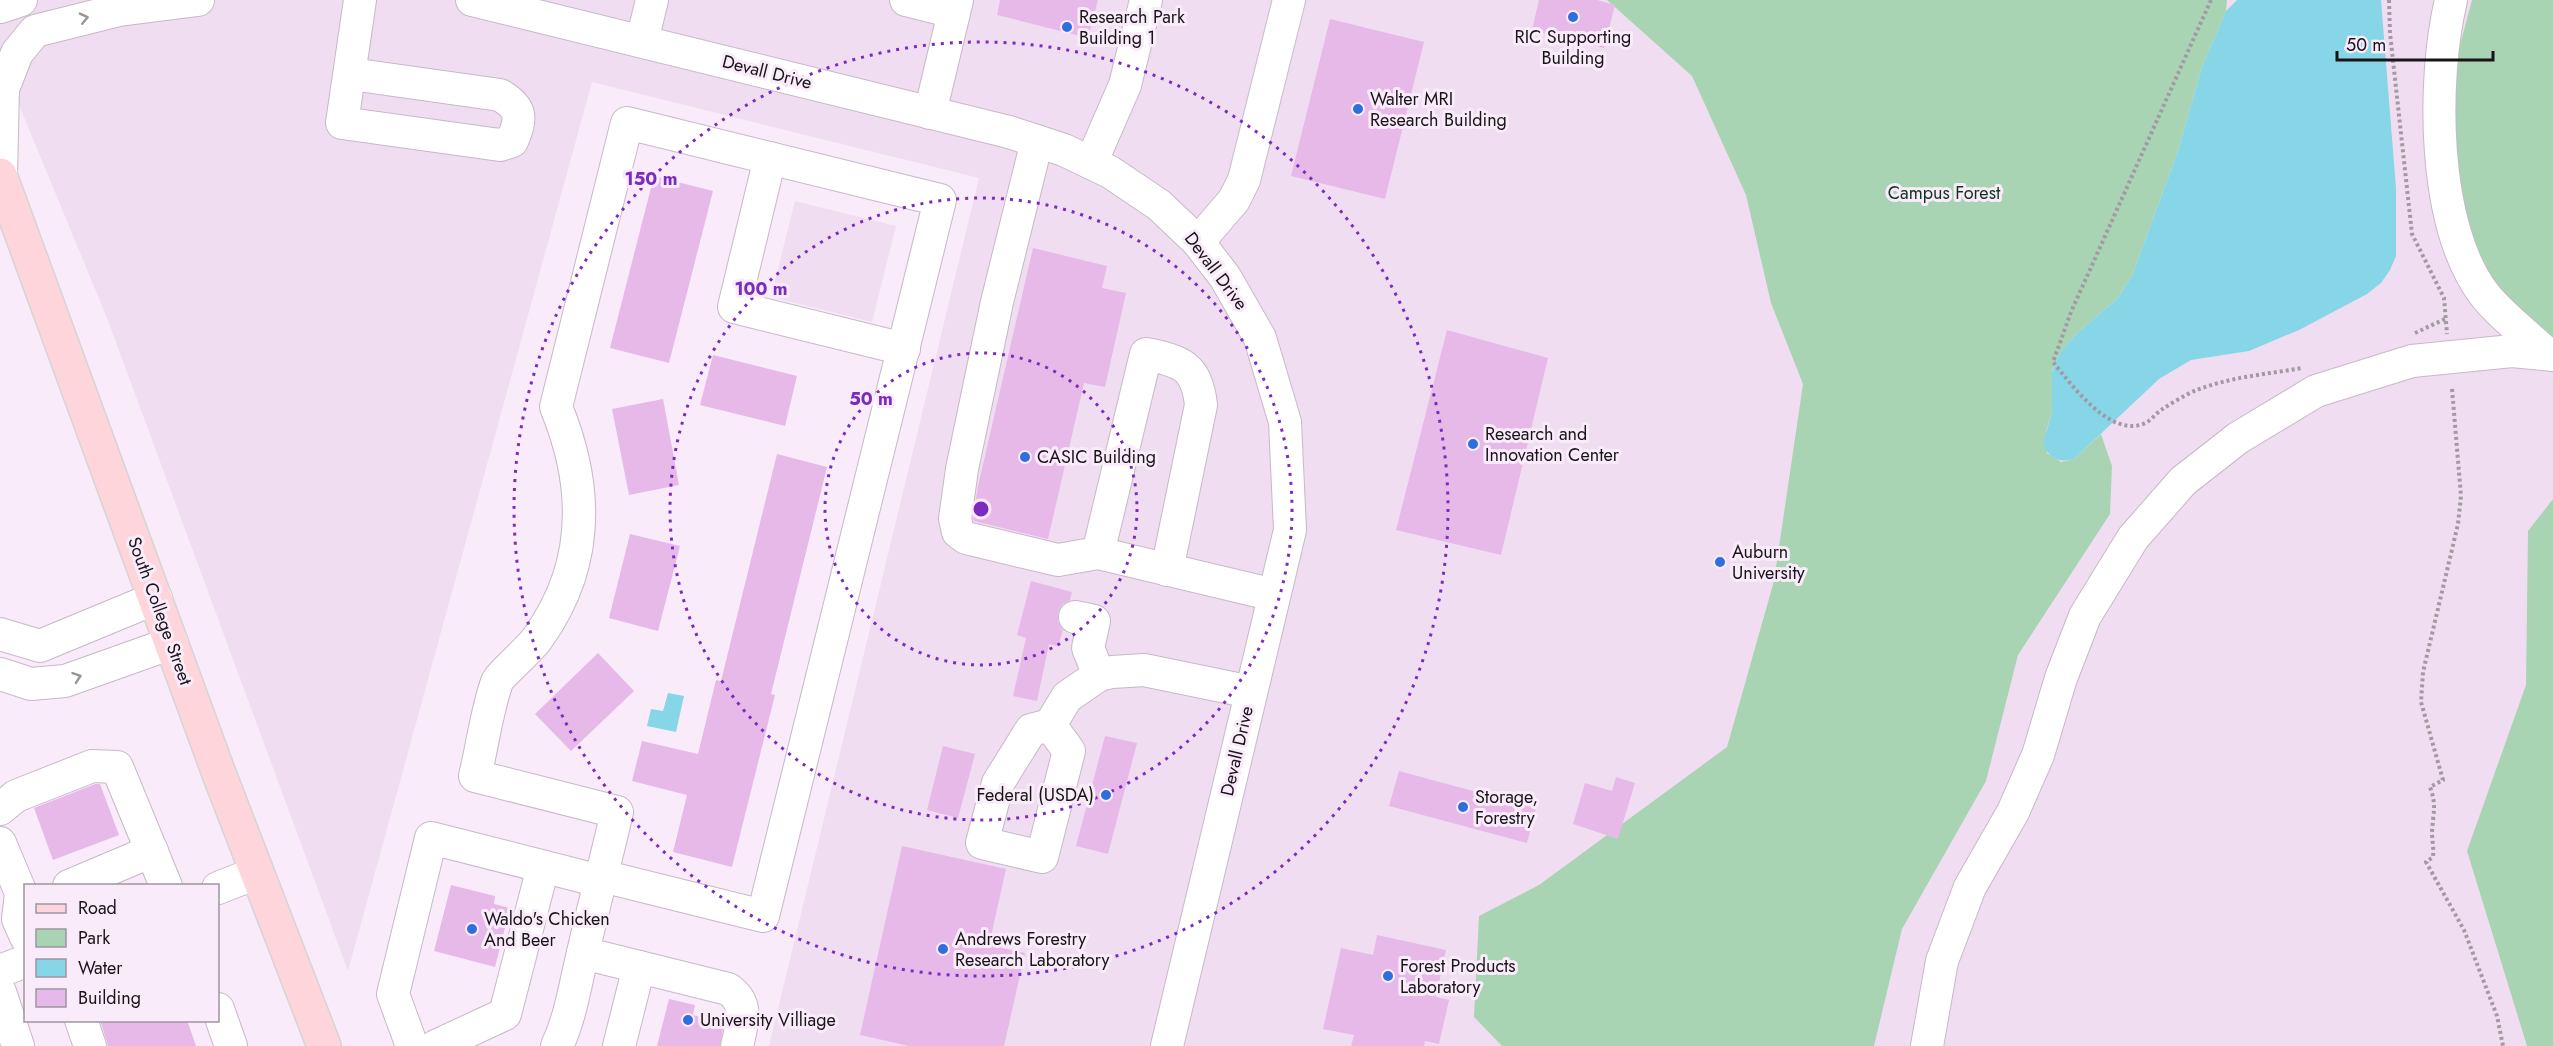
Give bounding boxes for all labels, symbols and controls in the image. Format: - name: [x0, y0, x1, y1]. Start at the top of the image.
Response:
- place label: Research Park Building 1: [1079, 4, 1185, 51]
- marker: RIC Supporting Building: [1566, 10, 1580, 24]
- one-way arrow: [78, 13, 88, 26]
- marker: Research Park Building 1: [1060, 20, 1074, 34]
- place label: RIC Supporting Building: [1515, 24, 1631, 71]
- scale bar: [2337, 24, 2493, 62]
- text: 50 m: [2346, 32, 2386, 58]
- street label: Devall Drive: [719, 48, 815, 96]
- place label: Walter MRI Research Building: [1370, 86, 1507, 133]
- marker: Walter MRI Research Building: [1351, 102, 1365, 116]
- text: 150 m: [625, 166, 677, 192]
- park label: Campus Forest: [1888, 180, 2001, 206]
- street label: Devall Drive: [1178, 227, 1254, 315]
- text: 100 m: [734, 276, 788, 302]
- text: 50 m: [849, 386, 893, 412]
- place label: Research and Innovation Center: [1485, 421, 1620, 468]
- marker: Research and Innovation Center: [1466, 437, 1480, 451]
- place label: CASIC Building: [1037, 444, 1156, 470]
- marker: CASIC Building: [1018, 450, 1032, 464]
- centre of rings: [971, 499, 991, 519]
- street label: South College Street: [121, 533, 199, 689]
- place label: Auburn University: [1732, 539, 1805, 586]
- marker: Auburn University: [1713, 555, 1727, 569]
- one-way arrow: [71, 671, 82, 684]
- street label: Devall Drive: [1214, 703, 1260, 799]
- place label: Federal (USDA): [976, 782, 1094, 808]
- place label: Storage, Forestry: [1475, 784, 1538, 831]
- marker: Federal (USDA): [1099, 788, 1113, 802]
- marker: Storage, Forestry: [1456, 800, 1470, 814]
- legend: [24, 884, 219, 1022]
- text: Road: [78, 895, 117, 921]
- place label: Waldo's Chicken And Beer: [484, 906, 610, 953]
- marker: Waldo's Chicken And Beer: [465, 922, 479, 936]
- text: Park: [78, 925, 110, 951]
- place label: Andrews Forestry Research Laboratory: [955, 926, 1109, 973]
- marker: Andrews Forestry Research Laboratory: [936, 942, 950, 956]
- place label: Forest Products Laboratory: [1400, 953, 1516, 1000]
- text: Water: [78, 955, 123, 981]
- marker: Forest Products Laboratory: [1381, 969, 1395, 983]
- text: Building: [78, 985, 141, 1011]
- place label: University Villiage: [700, 1007, 836, 1033]
- marker: University Villiage: [681, 1013, 695, 1027]

